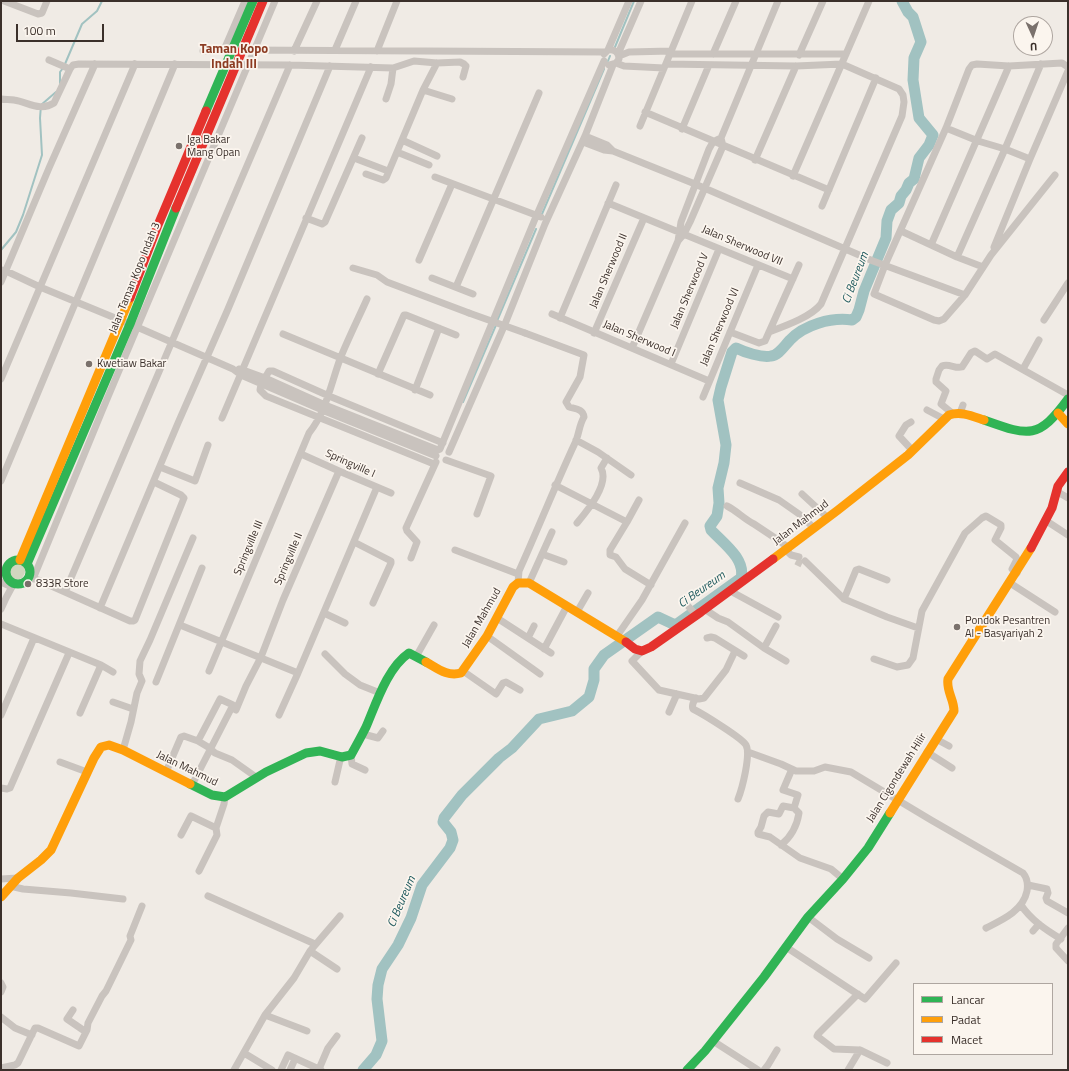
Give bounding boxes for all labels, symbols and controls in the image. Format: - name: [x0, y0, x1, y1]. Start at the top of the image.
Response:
- scale bar: [18, 16, 106, 42]
- north arrow: [1013, 16, 1053, 56]
- text: 100 m: [23, 21, 56, 40]
- text: U: [1030, 39, 1038, 55]
- district label: Taman Kopo Indah III: [200, 42, 268, 73]
- place label: Iga Bakar Mang Opan: [187, 133, 240, 159]
- marker: Iga Bakar Mang Opan: [174, 141, 184, 151]
- street label: Jalan Taman Kopo Indah 3: [107, 220, 163, 336]
- street label: Jalan Sherwood VII: [700, 223, 784, 269]
- street label: Jalan Sherwood II: [587, 232, 631, 310]
- water label: Ci Beureum: [840, 250, 872, 306]
- street label: Jalan Sherwood V: [668, 251, 712, 331]
- street label: Jalan Sherwood VI: [698, 286, 742, 368]
- street label: Jalan Sherwood I: [601, 318, 677, 360]
- place label: Kwetiaw Bakar: [97, 357, 166, 371]
- marker: Kwetiaw Bakar: [84, 359, 94, 369]
- street label: Springville I: [323, 447, 377, 481]
- street label: Jalan Mahmud: [770, 498, 832, 548]
- street label: Springville III: [232, 519, 266, 577]
- street label: Springville II: [272, 531, 306, 587]
- water label: Ci Beureum: [676, 569, 728, 611]
- place label: 833R Store: [36, 577, 88, 591]
- marker: 833R Store: [23, 579, 33, 589]
- street label: Jalan Mahmud: [460, 586, 504, 650]
- place label: Pondok Pesantren Al - Basyariyah 2: [965, 614, 1050, 640]
- marker: Pondok Pesantren Al - Basyariyah 2: [952, 622, 962, 632]
- street label: Jalan Cigondewah Hilir: [864, 731, 930, 825]
- street label: Jalan Mahmud: [154, 748, 220, 790]
- water label: Ci Beureum: [385, 874, 419, 930]
- legend: [913, 983, 1053, 1055]
- text: Lancar: [951, 990, 985, 1009]
- text: Padat: [951, 1010, 981, 1029]
- text: Macet: [951, 1030, 983, 1049]

